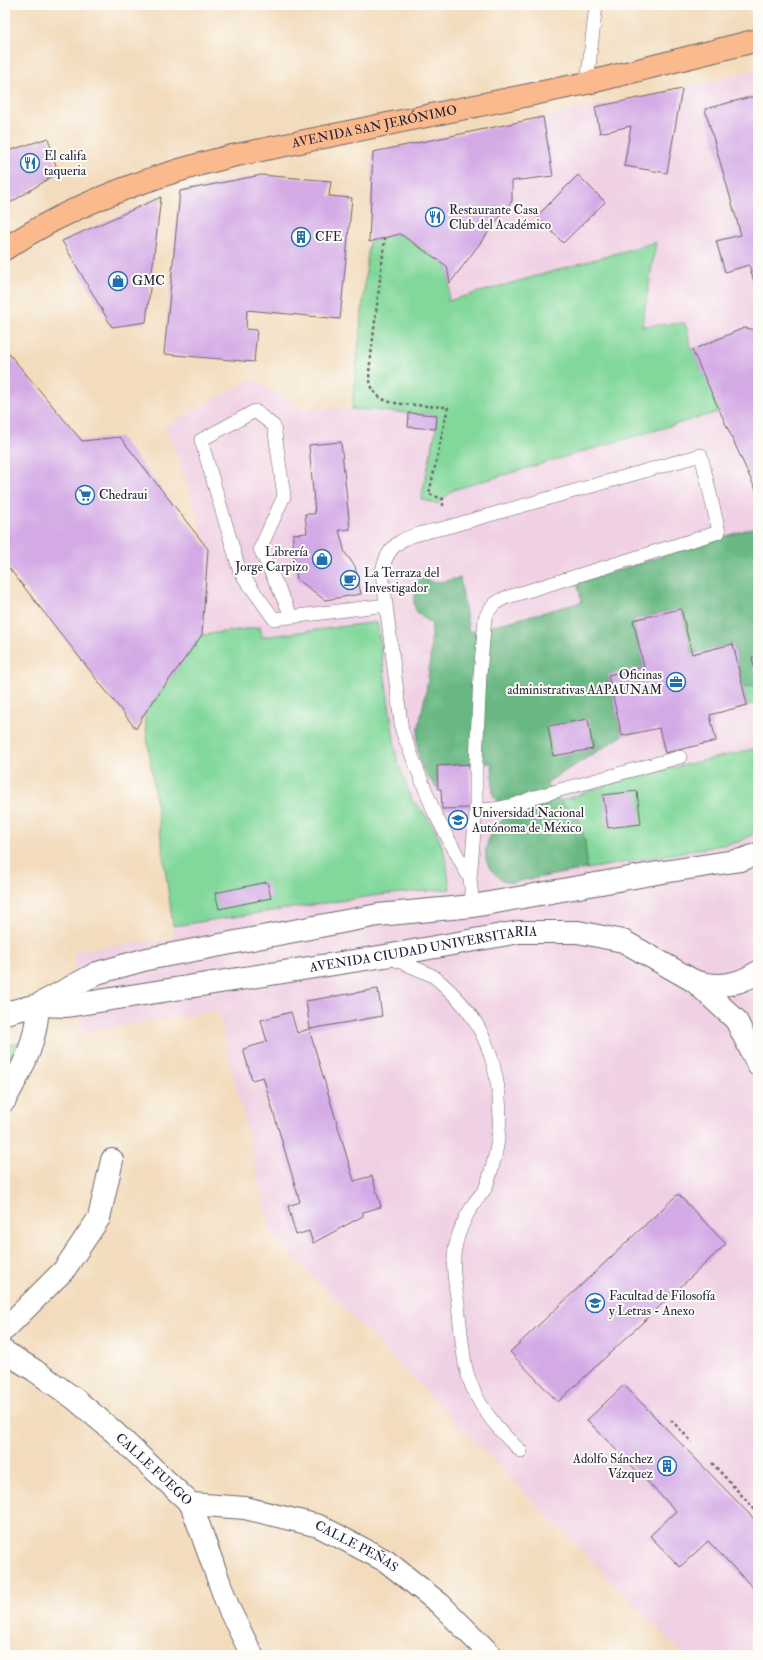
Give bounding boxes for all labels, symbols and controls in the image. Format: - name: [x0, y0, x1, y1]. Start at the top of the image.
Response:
- street label: AVENIDA SAN JERÓNIMO: [289, 102, 458, 152]
- place label: El califa taqueria: [44, 148, 87, 179]
- restaurant icon: El califa taqueria: [19, 152, 41, 174]
- place label: Restaurante Casa Club del Académico: [449, 202, 551, 233]
- restaurant icon: Restaurante Casa Club del Académico: [424, 206, 446, 228]
- building icon: CFE: [290, 226, 312, 248]
- place label: CFE: [315, 229, 342, 245]
- shop icon: GMC: [107, 270, 129, 292]
- place label: GMC: [132, 273, 165, 289]
- supermarket icon: Chedraui: [74, 484, 96, 506]
- place label: Chedraui: [99, 487, 148, 503]
- place label: Librería Jorge Carpizo: [234, 544, 309, 576]
- shop icon: Librería Jorge Carpizo: [311, 548, 333, 570]
- place label: La Terraza del Investigador: [364, 565, 440, 596]
- cafe icon: La Terraza del Investigador: [339, 569, 361, 591]
- place label: Oficinas administrativas AAPAUNAM: [507, 667, 663, 698]
- office icon: Oficinas administrativas AAPAUNAM: [665, 671, 687, 693]
- place label: Universidad Nacional Autónoma de México: [471, 805, 585, 836]
- school or university icon: Universidad Nacional Autónoma de México: [447, 809, 469, 831]
- street label: AVENIDA CIUDAD UNIVERSITARIA: [308, 924, 538, 976]
- place label: Facultad de Filosofía y Letras - Anexo: [609, 1288, 716, 1320]
- school or university icon: Facultad de Filosofía y Letras - Anexo: [584, 1292, 606, 1314]
- street label: CALLE FUEGO: [112, 1430, 195, 1509]
- place label: Adolfo Sánchez Vázquez: [572, 1451, 654, 1482]
- building icon: Adolfo Sánchez Vázquez: [656, 1455, 678, 1477]
- street label: CALLE PEÑAS: [312, 1517, 401, 1576]

